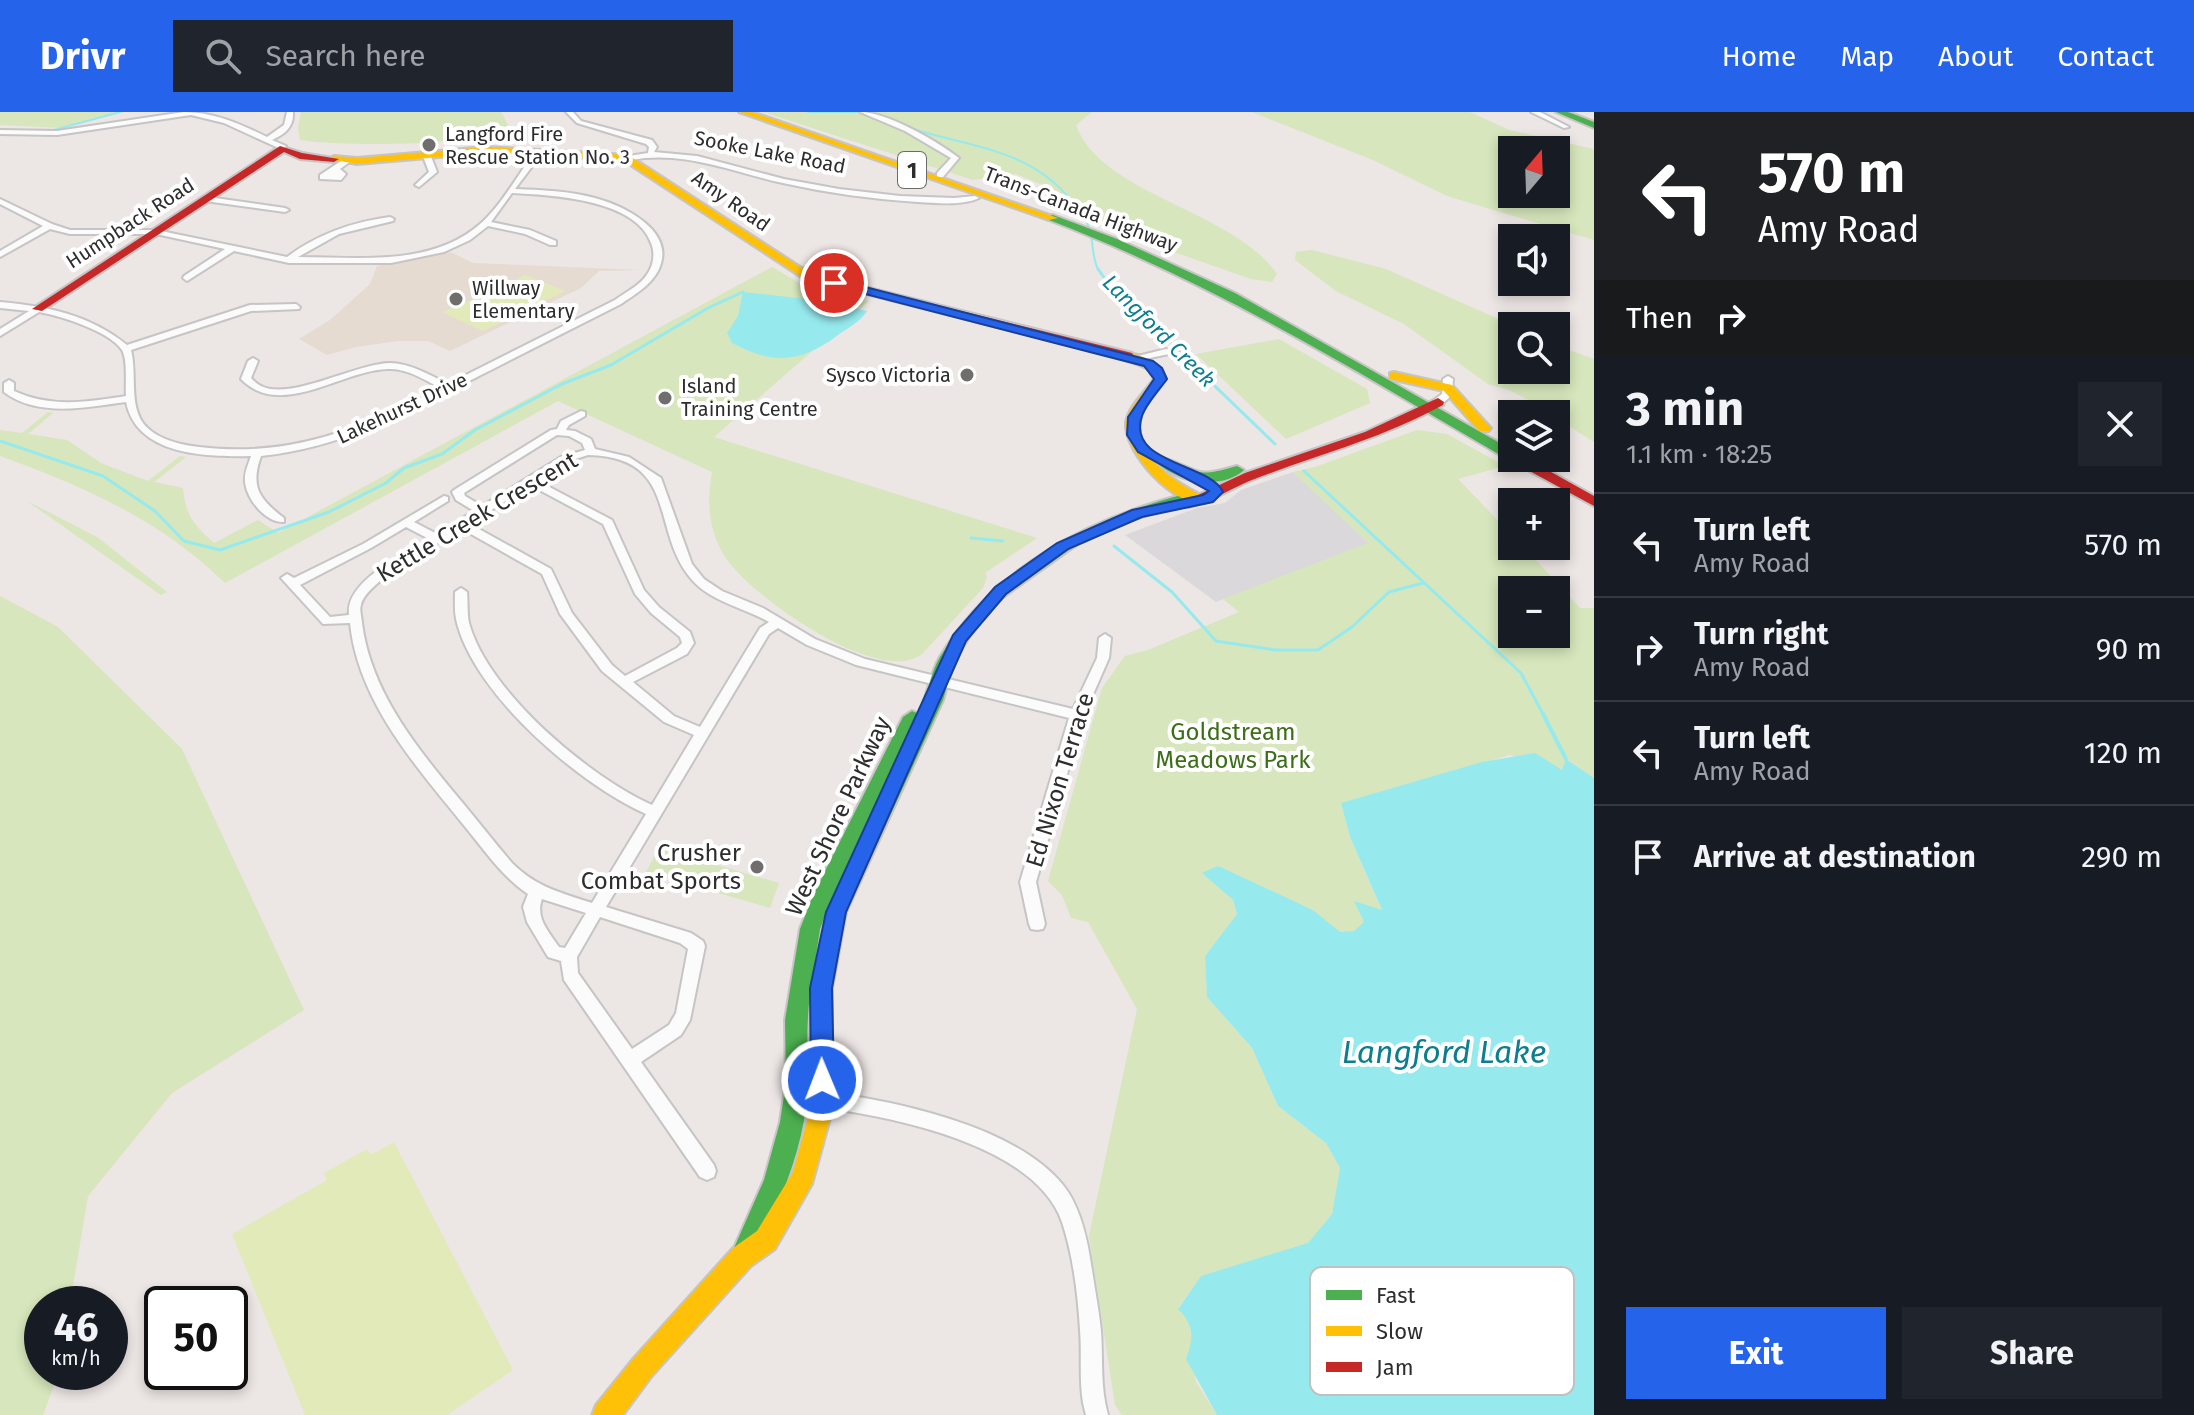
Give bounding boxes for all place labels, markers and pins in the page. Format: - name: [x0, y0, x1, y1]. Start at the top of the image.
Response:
- place label: Langford Fire Rescue Station No. 3: [445, 122, 630, 169]
- marker: Langford Fire Rescue Station No. 3: [420, 136, 438, 154]
- pin: [800, 249, 868, 317]
- place label: Willway Elementary: [472, 276, 575, 323]
- marker: Willway Elementary: [447, 290, 465, 308]
- place label: Sysco Victoria: [826, 363, 951, 387]
- marker: Sysco Victoria: [958, 366, 976, 384]
- place label: Island Training Centre: [681, 374, 818, 421]
- marker: Island Training Centre: [656, 389, 674, 407]
- place label: Crusher Combat Sports: [581, 839, 742, 895]
- marker: Crusher Combat Sports: [748, 858, 766, 876]

